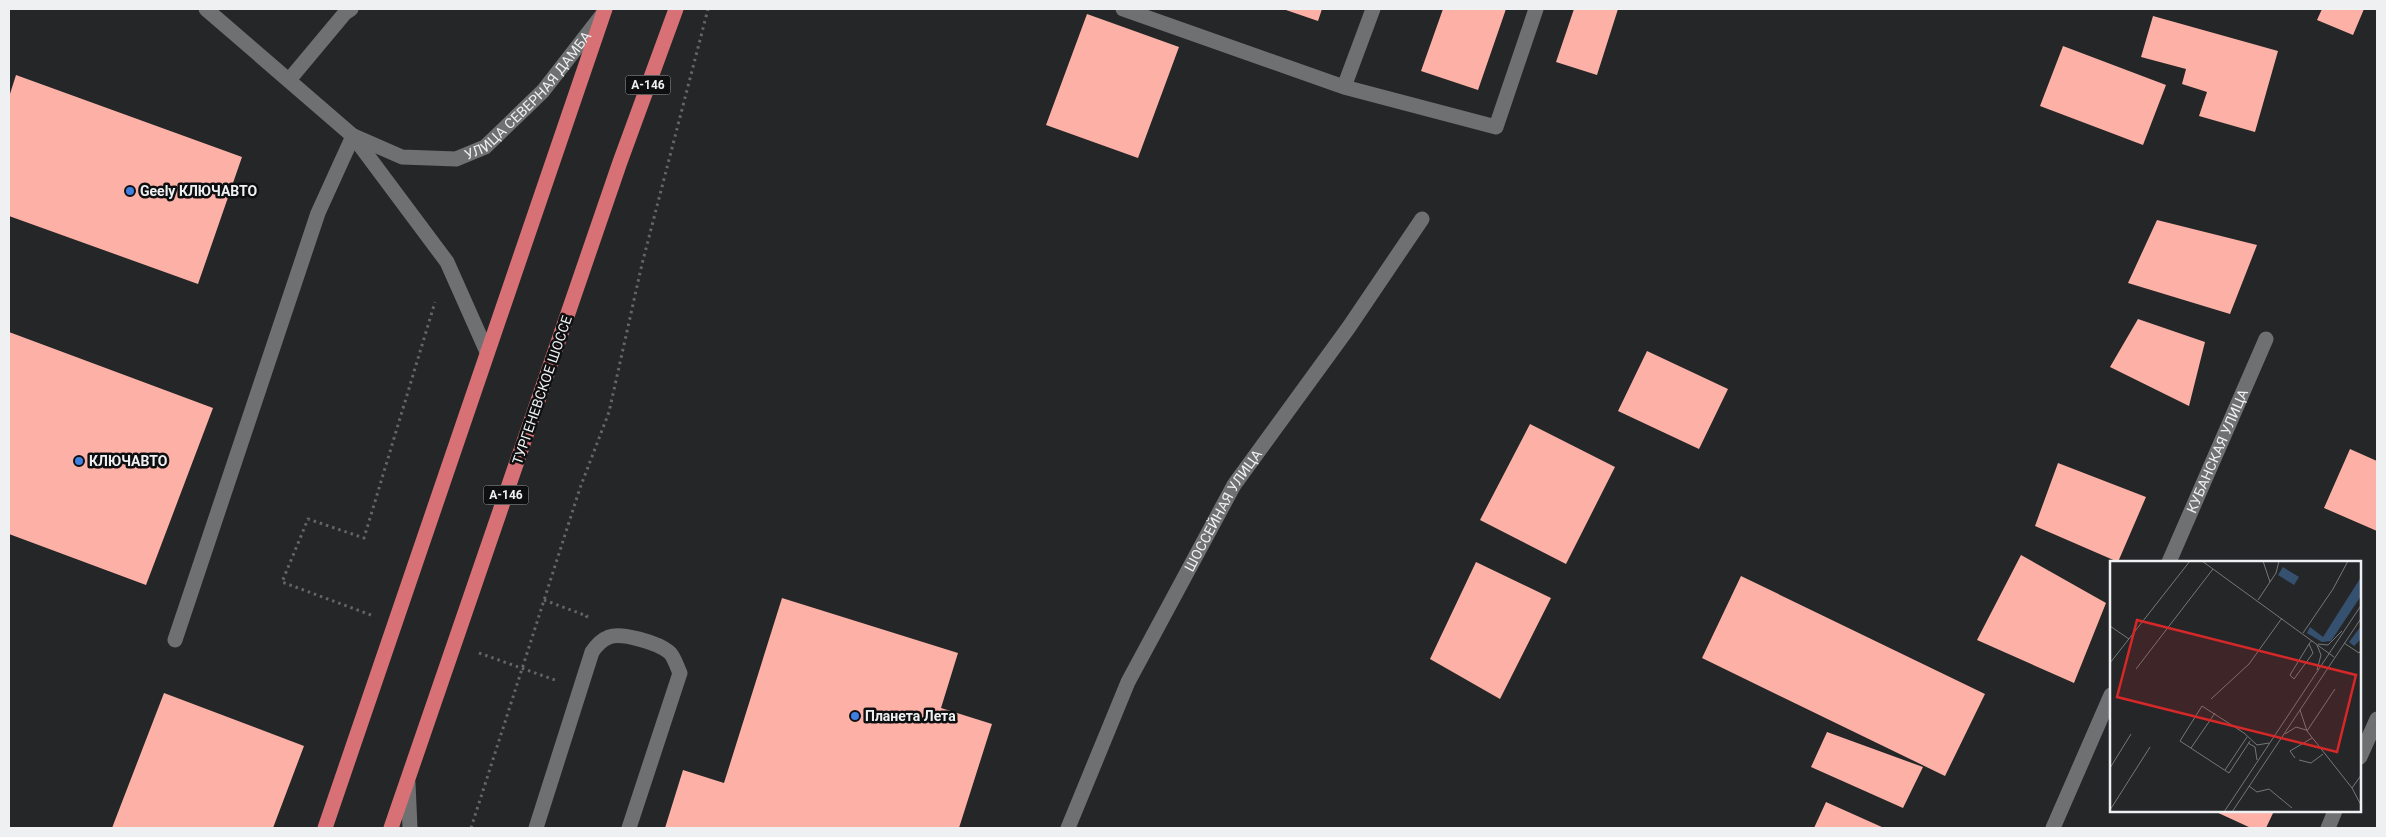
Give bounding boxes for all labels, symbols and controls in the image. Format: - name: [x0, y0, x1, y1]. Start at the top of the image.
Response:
- street label: УЛИЦА СЕВЕРНАЯ ДАМБА: [462, 28, 594, 163]
- road number: А-146: [626, 76, 670, 94]
- place label: Geely КЛЮЧАВТО: [140, 183, 258, 199]
- marker: Geely КЛЮЧАВТО: [124, 185, 136, 197]
- street label: ТУРГЕНЕВСКОЕ ШОССЕ: [509, 313, 575, 467]
- street label: КУБАНСКАЯ УЛИЦА: [2183, 387, 2251, 515]
- street label: ШОССЕЙНАЯ УЛИЦА: [1181, 447, 1265, 574]
- place label: КЛЮЧАВТО: [89, 453, 168, 469]
- marker: КЛЮЧАВТО: [73, 455, 85, 467]
- road number: А-146: [484, 486, 528, 504]
- inset map: [2110, 561, 2361, 812]
- place label: Планета Лета: [865, 708, 956, 724]
- marker: Планета Лета: [849, 710, 861, 722]

